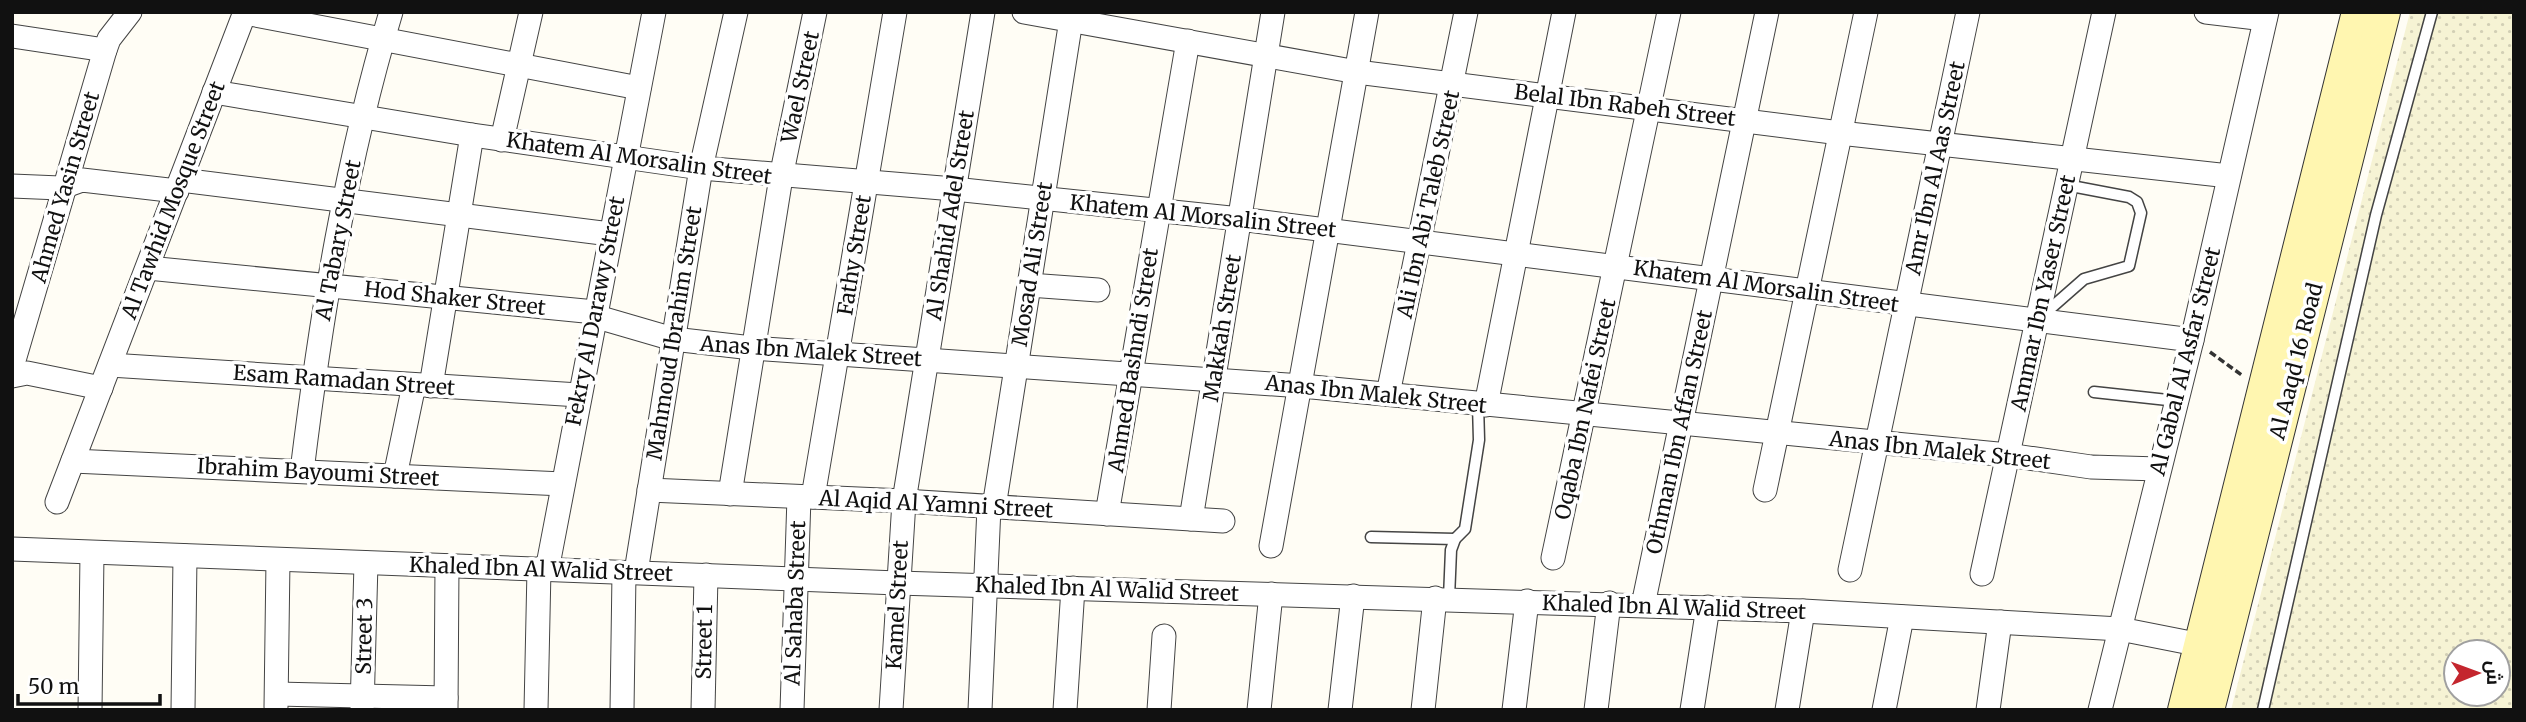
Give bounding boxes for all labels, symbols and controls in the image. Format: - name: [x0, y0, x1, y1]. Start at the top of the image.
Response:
- street label: Wael Street: [775, 28, 825, 147]
- street label: Amr Ibn Al Aas Street: [1899, 59, 1971, 278]
- street label: Al Tawhid Mosque Street: [115, 77, 231, 324]
- street label: Belal Ibn Rabeh Street: [1513, 78, 1737, 132]
- street label: Ahmed Yasin Street: [24, 88, 105, 287]
- street label: Ali Ibn Abi Taleb Street: [1390, 88, 1465, 321]
- street label: Al Shahid Adel Street: [920, 108, 980, 323]
- street label: Khatem Al Morsalin Street: [505, 126, 773, 190]
- street label: Al Tabary Street: [309, 157, 367, 324]
- street label: Ammar Ibn Yaser Street: [2005, 172, 2081, 415]
- street label: Mosad Ali Street: [1006, 180, 1058, 348]
- street label: Khatem Al Morsalin Street: [1068, 189, 1338, 243]
- street label: Fathy Street: [831, 193, 877, 317]
- street label: Fekry Al Darawy Street: [559, 194, 631, 428]
- street label: Mahmoud Ibrahim Street: [641, 204, 707, 462]
- street label: Al Gabal Al Asfar Street: [2143, 244, 2226, 479]
- street label: Ahmed Bashndi Street: [1102, 246, 1164, 475]
- street label: Makkah Street: [1197, 252, 1247, 404]
- street label: Khatem Al Morsalin Street: [1632, 254, 1900, 318]
- street label: Hod Shaker Street: [363, 275, 547, 321]
- street label: Al Aaqd 16 Road: [2263, 279, 2329, 443]
- street label: Oqaba Ibn Nafei Street: [1548, 296, 1622, 522]
- street label: Othman Ibn Affan Street: [1640, 307, 1718, 557]
- street label: Anas Ibn Malek Street: [698, 330, 923, 372]
- street label: Esam Ramadan Street: [232, 359, 456, 401]
- street label: Anas Ibn Malek Street: [1263, 369, 1488, 419]
- street label: Anas Ibn Malek Street: [1827, 425, 2052, 475]
- street label: Ibrahim Bayoumi Street: [196, 452, 440, 492]
- street label: Al Aqid Al Yamni Street: [817, 484, 1054, 524]
- street label: Al Sahaba Street: [779, 520, 811, 687]
- street label: Kamel Street: [880, 540, 914, 670]
- street label: Khaled Ibn Al Walid Street: [408, 551, 674, 587]
- street label: Khaled Ibn Al Walid Street: [974, 571, 1240, 607]
- street label: Khaled Ibn Al Walid Street: [1541, 589, 1807, 625]
- street label: Street 3: [350, 597, 378, 675]
- street label: Street 1: [690, 604, 718, 680]
- north arrow: [2442, 638, 2512, 708]
- text: ش: [2482, 660, 2506, 685]
- scale bar: [18, 662, 159, 706]
- text: 50 m: [28, 673, 79, 700]

